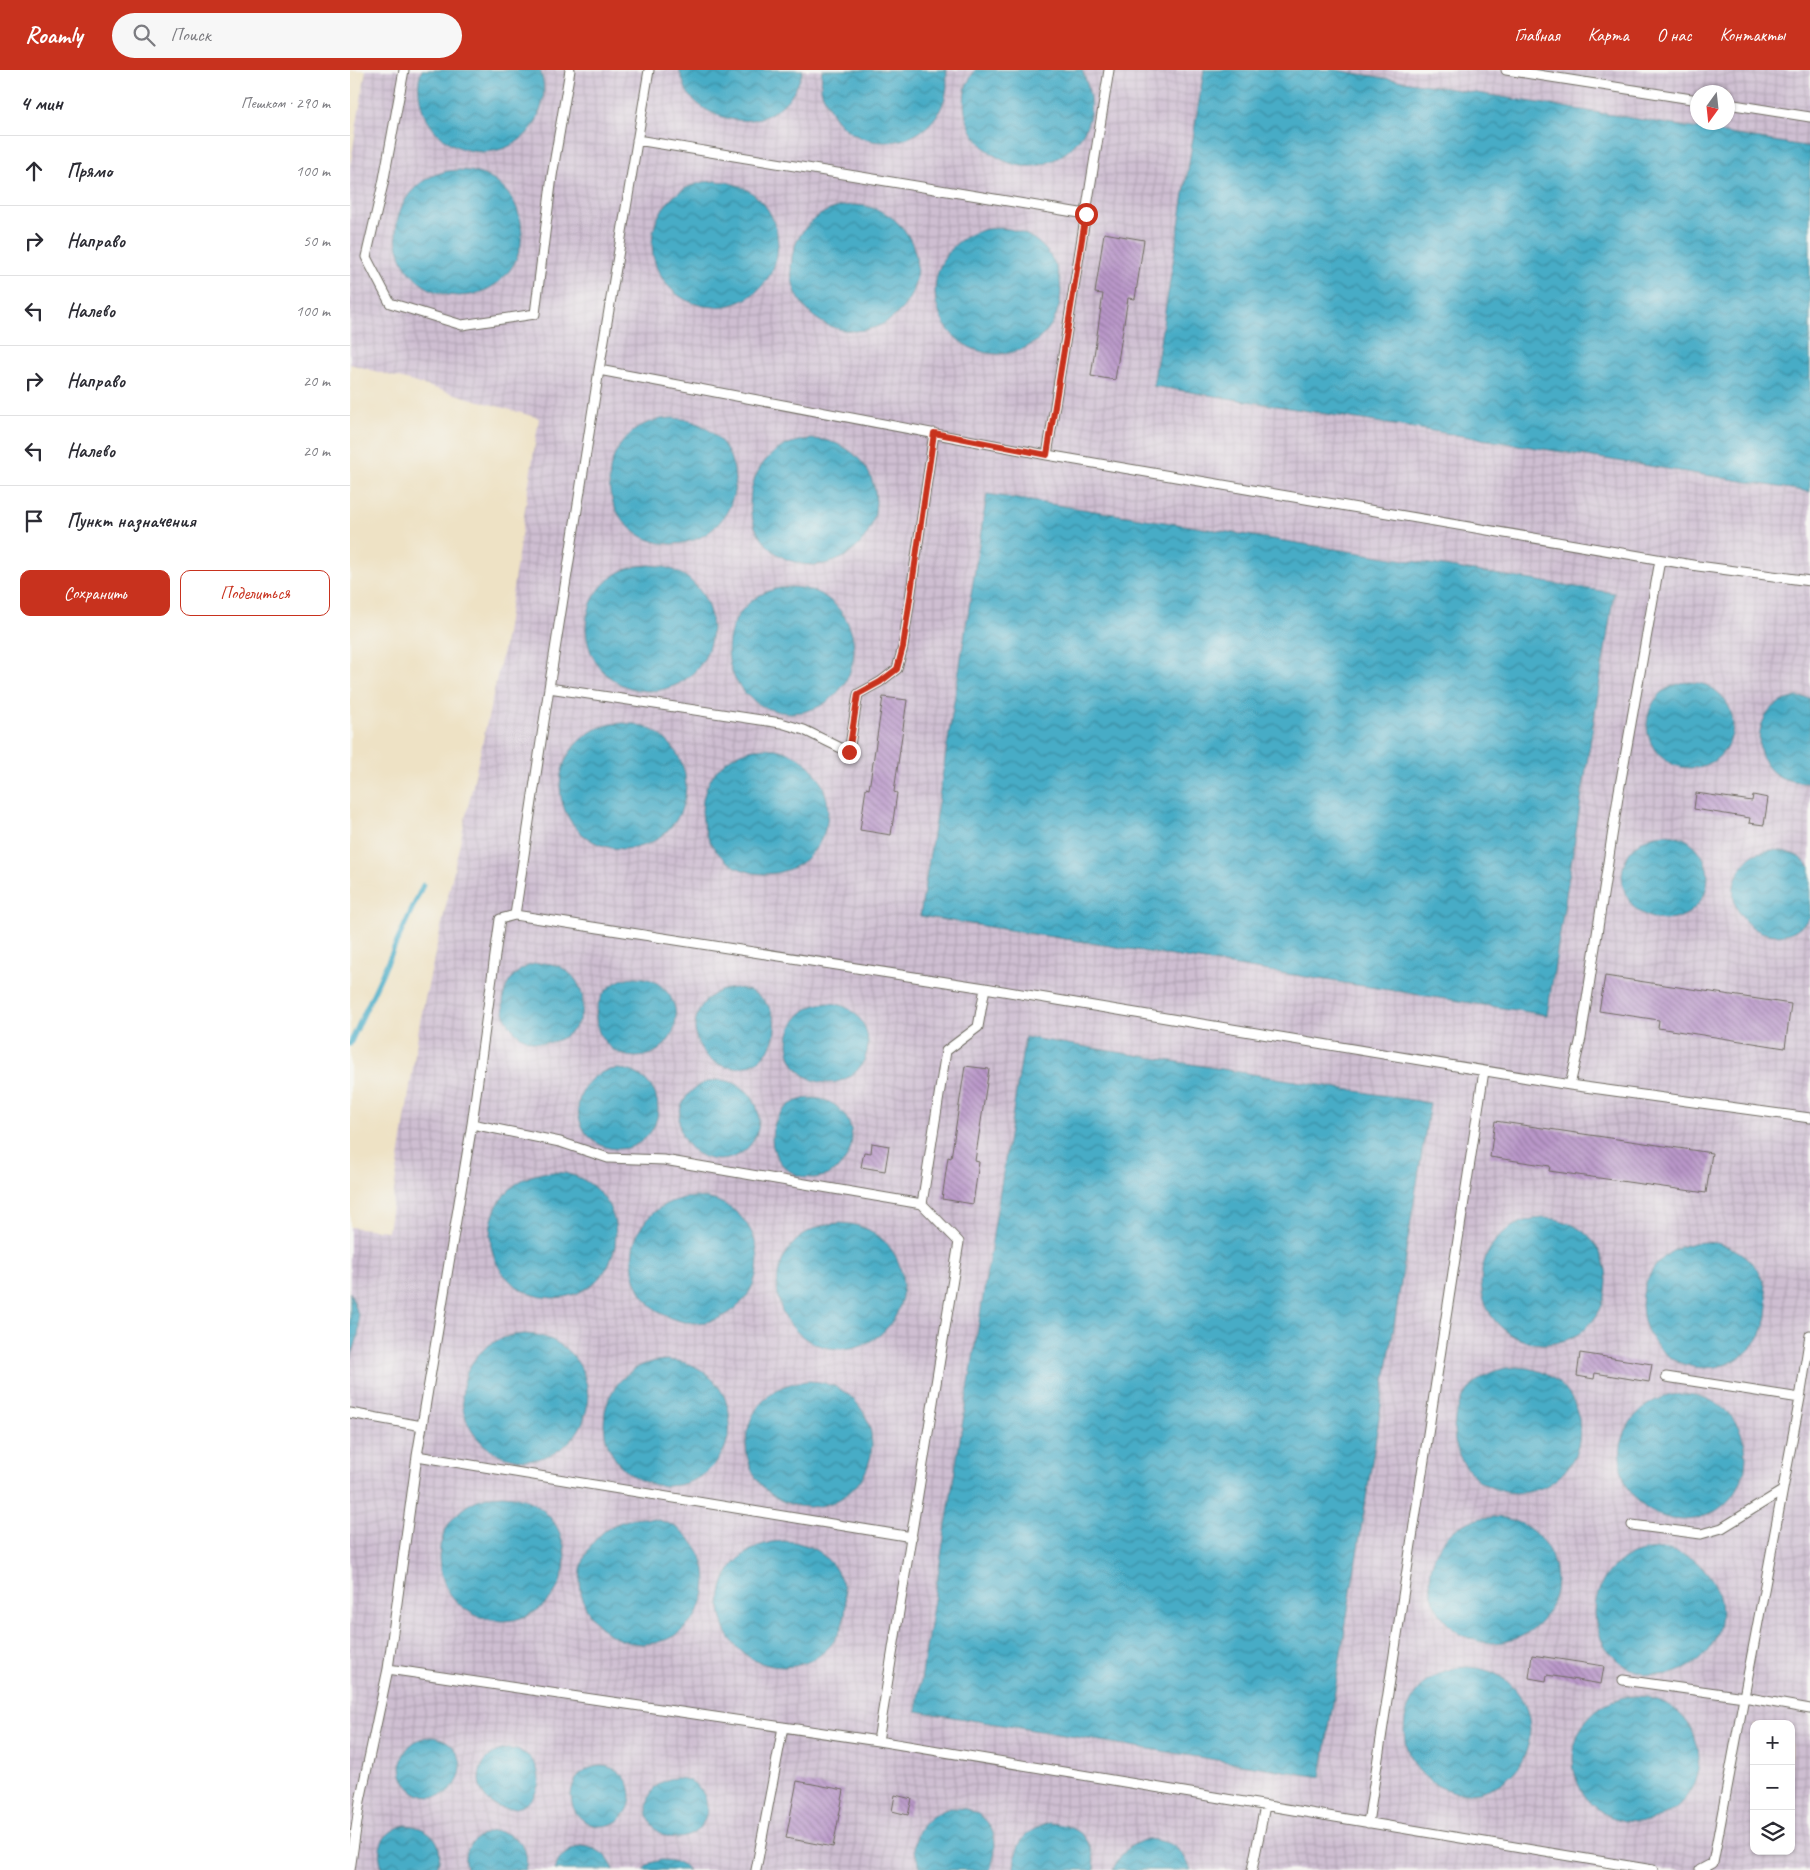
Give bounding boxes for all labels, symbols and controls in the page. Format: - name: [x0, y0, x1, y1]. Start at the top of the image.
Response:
- search box: [112, 13, 462, 58]
- text: Roamly: [25, 20, 82, 50]
- icon: search: [130, 21, 158, 49]
- text: Поиск: [170, 23, 211, 47]
- text: Главная: [1515, 24, 1560, 46]
- text: Карта: [1588, 24, 1629, 46]
- text: О нас: [1657, 24, 1692, 46]
- text: Контакты: [1720, 24, 1785, 46]
- north arrow: [1690, 85, 1735, 130]
- text: 4 мин: [20, 90, 63, 116]
- text: Пешком · 290 m: [241, 93, 330, 113]
- icon: ahead: [20, 157, 48, 185]
- text: Прямо: [67, 159, 112, 183]
- text: 100 m: [296, 161, 330, 181]
- route start: [1075, 203, 1098, 226]
- icon: right: [20, 227, 48, 255]
- text: Направо: [67, 229, 125, 253]
- text: 50 m: [303, 231, 330, 251]
- icon: left: [20, 297, 48, 325]
- text: Налево: [67, 299, 115, 323]
- text: 100 m: [296, 301, 330, 321]
- icon: right: [20, 367, 48, 395]
- text: Направо: [67, 369, 125, 393]
- text: 20 m: [303, 371, 330, 391]
- icon: left: [20, 437, 48, 465]
- text: Налево: [67, 439, 115, 463]
- text: 20 m: [303, 441, 330, 461]
- icon: arrive: [20, 507, 48, 535]
- text: Пункт назначения: [67, 509, 196, 533]
- button: Сохранить: [20, 570, 170, 616]
- button: Поделиться: [180, 570, 330, 616]
- route end: [838, 741, 861, 764]
- map controls: [1750, 1720, 1795, 1855]
- button: +: [1750, 1720, 1795, 1765]
- button: −: [1750, 1765, 1795, 1810]
- button: layers: [1750, 1810, 1795, 1855]

